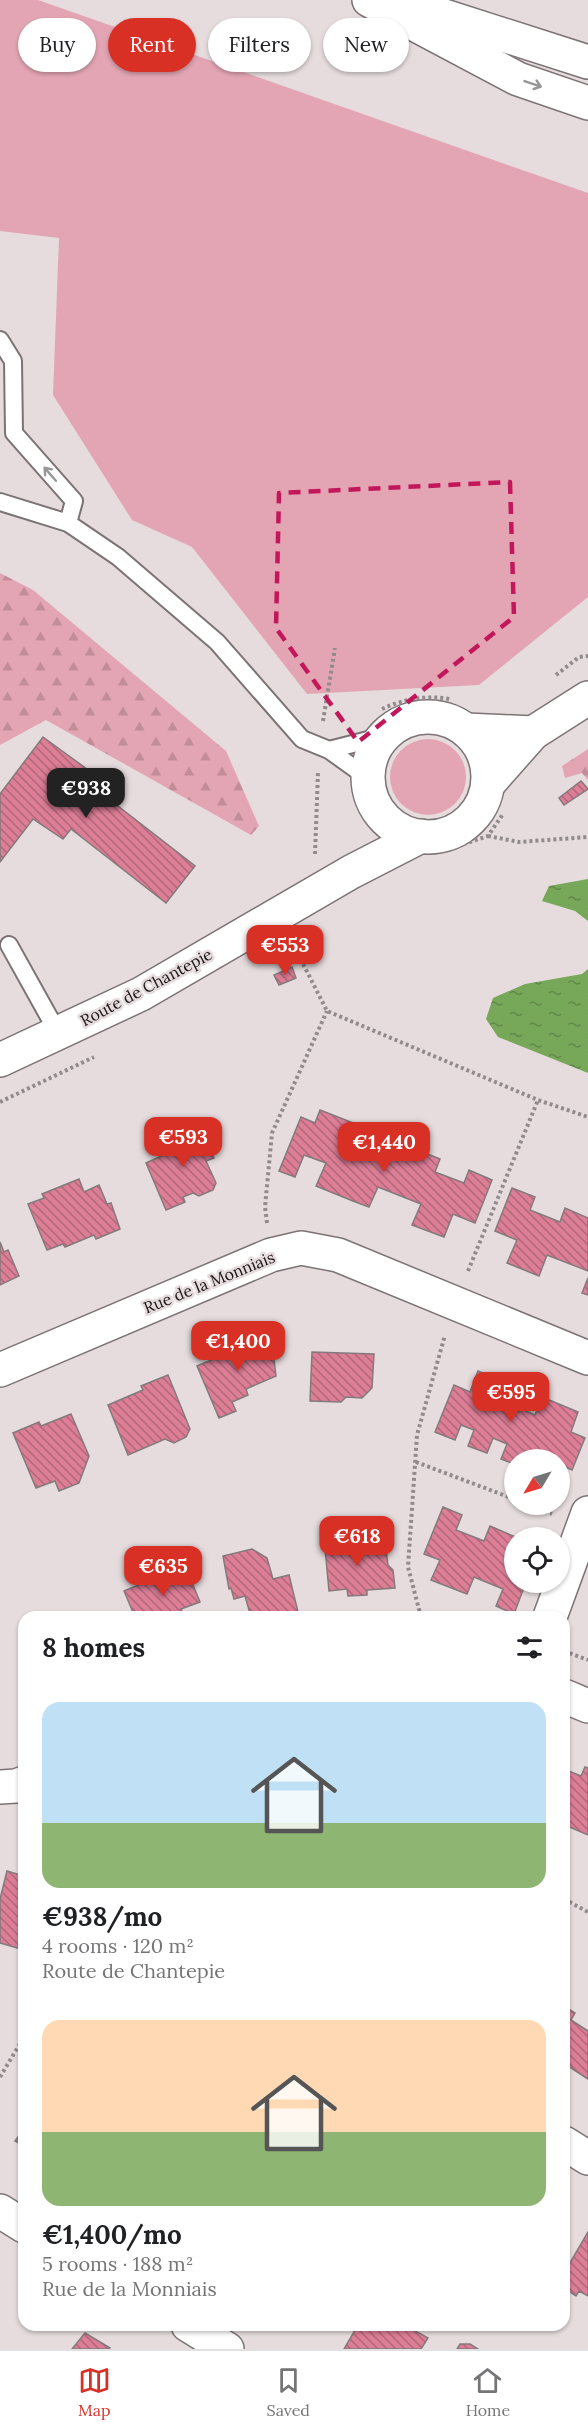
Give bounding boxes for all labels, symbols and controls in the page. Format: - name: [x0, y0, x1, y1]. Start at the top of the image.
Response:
- chip: Buy: [18, 18, 96, 72]
- chip: Rent: [108, 18, 196, 72]
- chip: Filters: [208, 18, 311, 72]
- chip: New: [323, 18, 409, 72]
- one-way arrow: [523, 79, 542, 90]
- one-way arrow: [43, 467, 57, 482]
- pin: €938: [50, 768, 122, 819]
- text: €938: [61, 775, 111, 800]
- pin: €553: [249, 925, 321, 976]
- text: €553: [261, 932, 309, 957]
- street label: Route de Chantepie: [77, 944, 216, 1030]
- pin: €593: [147, 1117, 219, 1168]
- pin: €1,440: [335, 1122, 433, 1173]
- text: €593: [158, 1124, 208, 1149]
- text: €1,440: [352, 1129, 416, 1154]
- street label: Rue de la Monniais: [140, 1247, 278, 1317]
- pin: €1,400: [189, 1321, 287, 1372]
- text: €1,400: [205, 1328, 271, 1353]
- pin: €595: [475, 1372, 547, 1423]
- text: €595: [486, 1379, 536, 1404]
- north arrow: [504, 1449, 570, 1515]
- map controls: [504, 1449, 570, 1593]
- pin: €618: [321, 1516, 393, 1567]
- text: €618: [333, 1523, 381, 1548]
- button: locate: [504, 1527, 570, 1593]
- pin: €635: [127, 1546, 199, 1597]
- text: €635: [138, 1553, 188, 1578]
- text: 8 homes: [42, 1631, 145, 1664]
- icon: filters: [513, 1631, 546, 1664]
- icon: home: [240, 1741, 348, 1849]
- text: €938/mo: [42, 1900, 162, 1933]
- text: 4 rooms · 120 m²: [42, 1933, 194, 1958]
- text: Route de Chantepie: [42, 1958, 225, 1983]
- icon: home: [240, 2059, 348, 2167]
- text: €1,400/mo: [42, 2218, 182, 2251]
- text: 5 rooms · 188 m²: [42, 2251, 193, 2276]
- text: Rue de la Monniais: [42, 2276, 217, 2301]
- tab: Map: [78, 2364, 111, 2420]
- tab: Saved: [267, 2364, 310, 2420]
- tab: Home: [466, 2364, 510, 2420]

